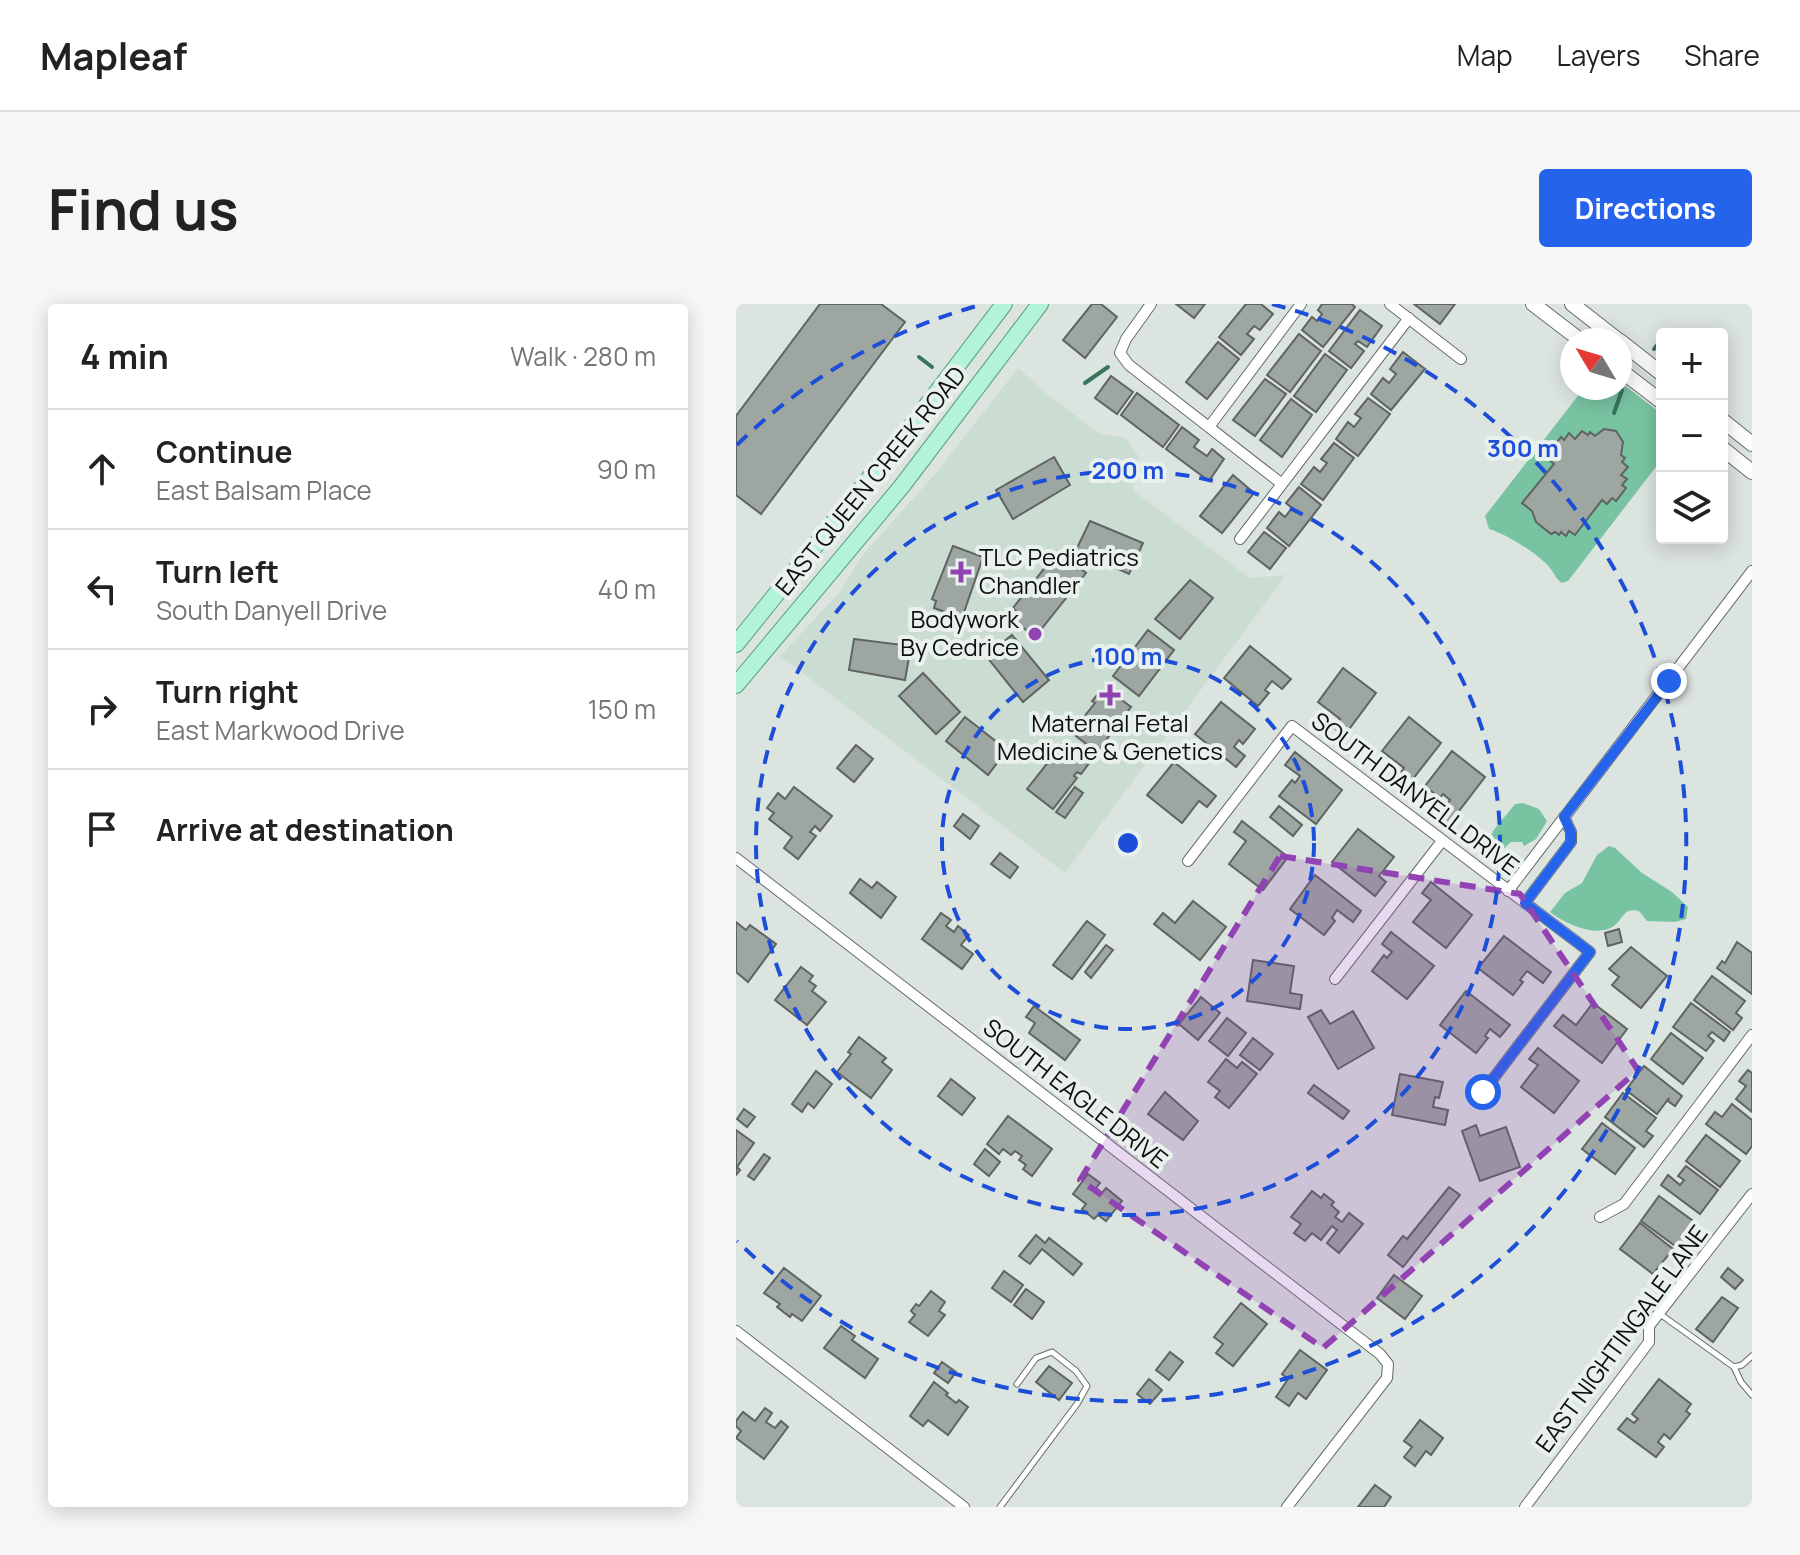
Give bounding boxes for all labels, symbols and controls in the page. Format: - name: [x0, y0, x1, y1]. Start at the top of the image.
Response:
- text: Mapleaf: [40, 29, 187, 81]
- text: Map: [1457, 36, 1513, 74]
- text: Layers: [1557, 36, 1640, 74]
- text: Share: [1684, 36, 1760, 74]
- button: Directions: [1539, 169, 1752, 247]
- text: Find us: [48, 170, 239, 247]
- north arrow: [1560, 328, 1632, 400]
- map controls: [1656, 328, 1728, 544]
- button: +: [1656, 328, 1728, 400]
- text: 4 min: [80, 333, 169, 379]
- text: Walk · 280 m: [510, 338, 656, 374]
- street label: EAST QUEEN CREEK ROAD: [767, 359, 973, 602]
- button: −: [1656, 400, 1728, 472]
- text: Continue: [156, 431, 292, 472]
- text: 300 m: [1487, 431, 1559, 464]
- icon: ahead: [80, 447, 124, 491]
- text: 90 m: [597, 451, 656, 487]
- text: 200 m: [1092, 453, 1164, 486]
- text: East Balsam Place: [156, 472, 372, 508]
- button: layers: [1656, 472, 1728, 544]
- place label: TLC Pediatrics Chandler: [979, 540, 1139, 601]
- text: Turn left: [156, 551, 279, 592]
- marker: TLC Pediatrics Chandler: [950, 561, 972, 583]
- icon: left: [80, 567, 124, 611]
- text: 40 m: [598, 571, 656, 607]
- text: South Danyell Drive: [156, 592, 387, 628]
- place label: Bodywork By Cedrice: [900, 602, 1020, 663]
- marker: Bodywork By Cedrice: [1026, 625, 1044, 643]
- text: 100 m: [1094, 639, 1162, 672]
- route end: [1651, 663, 1687, 699]
- text: Turn right: [156, 671, 299, 712]
- marker: Maternal Fetal Medicine & Genetics: [1099, 684, 1121, 706]
- icon: right: [80, 687, 124, 731]
- text: 150 m: [588, 691, 656, 727]
- street label: SOUTH DANYELL DRIVE: [1305, 704, 1526, 882]
- place label: Maternal Fetal Medicine & Genetics: [997, 706, 1223, 767]
- text: East Markwood Drive: [156, 712, 405, 748]
- icon: arrive: [80, 807, 124, 851]
- text: Arrive at destination: [156, 809, 454, 850]
- centre of rings: [1114, 829, 1142, 857]
- street label: SOUTH EAGLE DRIVE: [977, 1010, 1175, 1175]
- route start: [1465, 1074, 1501, 1110]
- street label: EAST NIGHTINGALE LANE: [1527, 1218, 1714, 1458]

